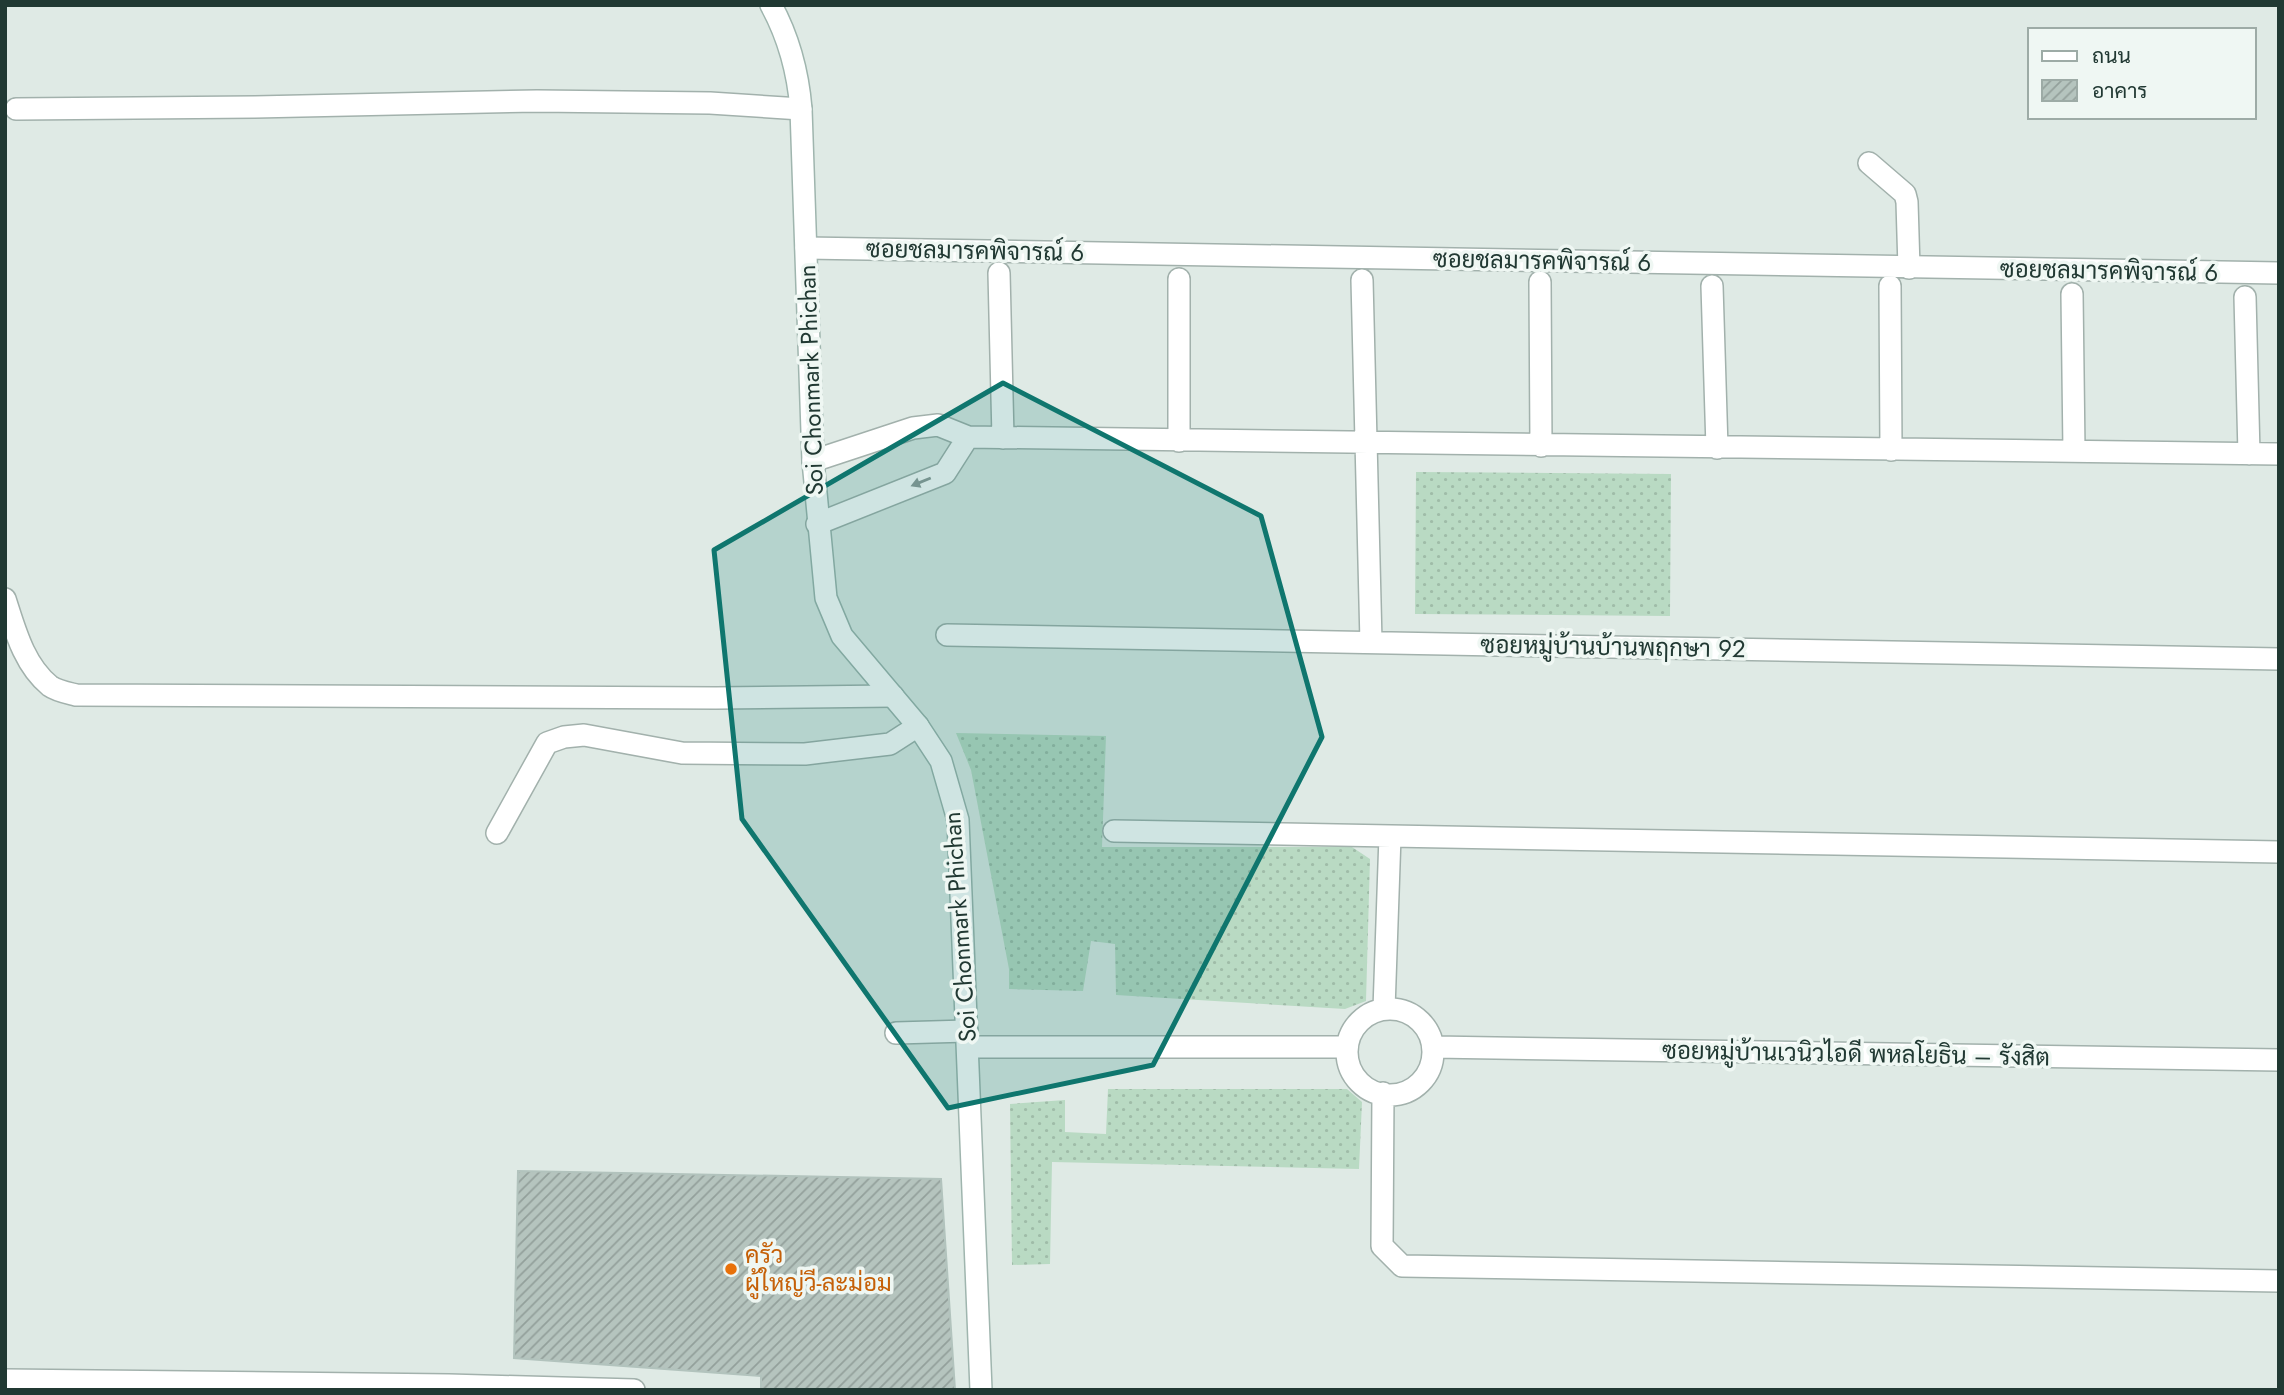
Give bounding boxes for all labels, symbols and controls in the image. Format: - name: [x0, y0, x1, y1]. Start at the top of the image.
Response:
- legend: [2028, 28, 2256, 119]
- text: ถนน: [2092, 41, 2131, 71]
- text: อาคาร: [2092, 76, 2148, 106]
- street label: ซอยชลมารคพิจารณ์ 6: [866, 231, 1084, 270]
- street label: ซอยชลมารคพิจารณ์ 6: [1433, 241, 1651, 280]
- street label: ซอยชลมารคพิจารณ์ 6: [2000, 251, 2218, 290]
- street label: Soi Chonmark Phichan: [789, 264, 832, 496]
- one-way arrow: [910, 477, 931, 488]
- street label: ซอยหมู่บ้านบ้านพฤกษา 92: [1480, 627, 1746, 666]
- street label: Soi Chonmark Phichan: [934, 811, 985, 1043]
- street label: ซอยหมู่บ้านเวนิวไอดี พหลโยธิน – รังสิต: [1662, 1033, 2050, 1074]
- place label: ครัว ผู้ใหญ่วี-ละม่อม: [745, 1237, 892, 1300]
- marker: ครัว ผู้ใหญ่วี-ละม่อม: [723, 1261, 739, 1277]

